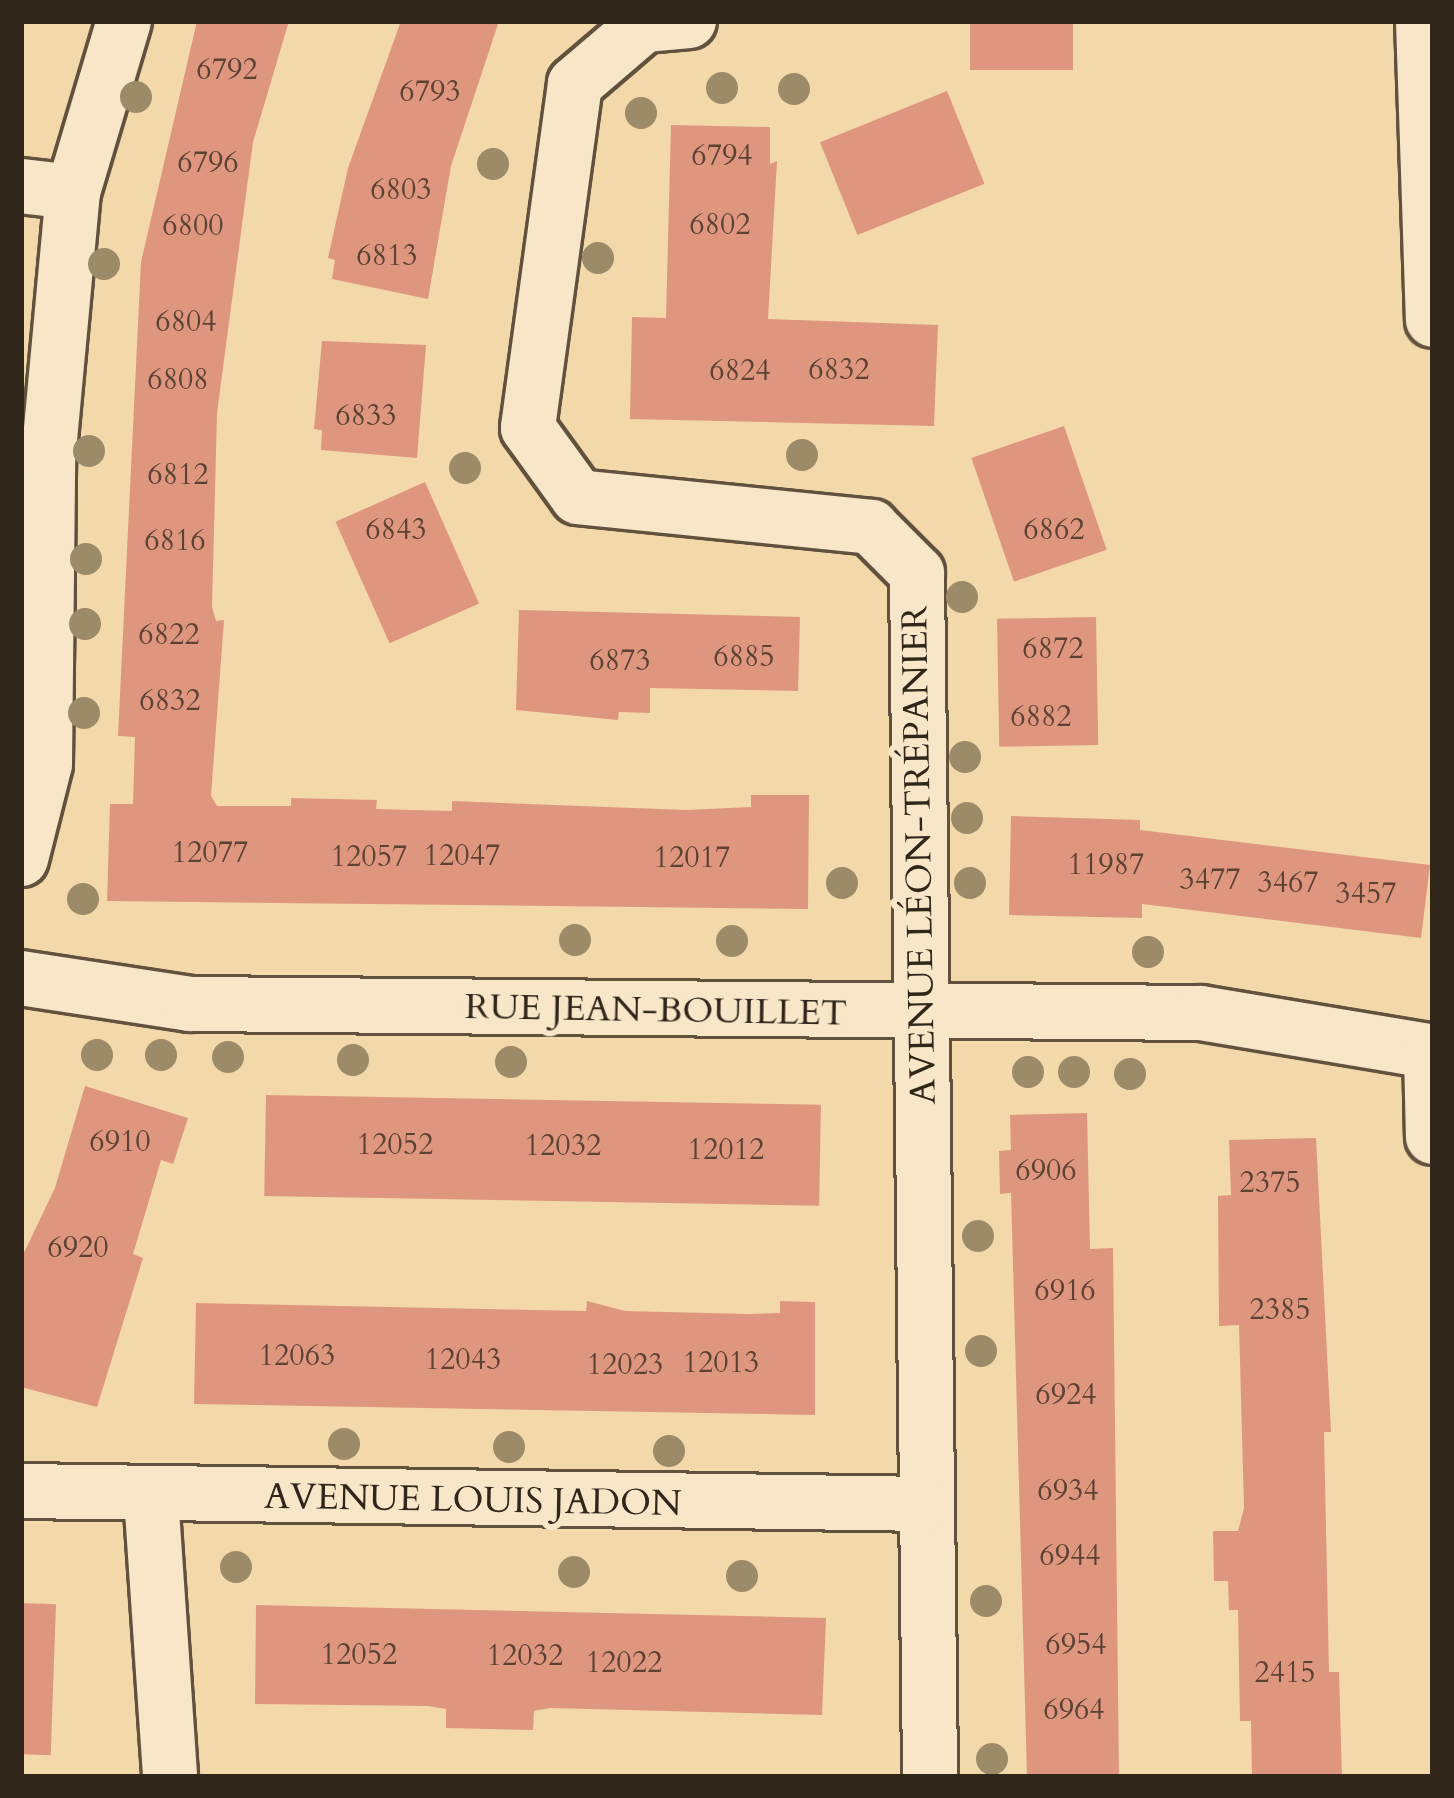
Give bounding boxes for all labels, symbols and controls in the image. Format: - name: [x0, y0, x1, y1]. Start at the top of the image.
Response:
- house number: 6792: [196, 52, 258, 88]
- house number: 6793: [399, 74, 461, 110]
- house number: 6794: [691, 138, 753, 174]
- house number: 6796: [177, 145, 239, 181]
- house number: 6803: [370, 172, 432, 208]
- house number: 6802: [689, 207, 751, 243]
- house number: 6800: [162, 208, 224, 244]
- house number: 6813: [356, 238, 418, 274]
- house number: 6804: [155, 304, 217, 340]
- house number: 6832: [808, 352, 870, 388]
- house number: 6824: [709, 353, 771, 389]
- house number: 6808: [147, 362, 209, 398]
- house number: 6833: [335, 398, 397, 434]
- house number: 6812: [147, 457, 209, 493]
- house number: 6843: [365, 512, 427, 548]
- house number: 6862: [1023, 512, 1085, 548]
- house number: 6816: [144, 523, 206, 559]
- street label: AVENUE LÉON-TRÉPANIER: [893, 605, 945, 1105]
- house number: 6822: [138, 617, 200, 653]
- house number: 6872: [1022, 631, 1084, 667]
- house number: 6885: [713, 639, 775, 675]
- house number: 6873: [589, 643, 651, 679]
- house number: 6832: [139, 683, 201, 719]
- house number: 6882: [1010, 699, 1072, 735]
- house number: 12077: [172, 835, 248, 871]
- house number: 12047: [424, 838, 500, 874]
- house number: 12057: [331, 839, 407, 875]
- house number: 12017: [654, 840, 730, 876]
- house number: 11987: [1068, 847, 1144, 883]
- house number: 3477: [1179, 862, 1241, 898]
- house number: 3467: [1257, 865, 1319, 901]
- house number: 3457: [1335, 876, 1397, 912]
- street label: RUE JEAN-BOUILLET: [464, 985, 848, 1035]
- house number: 6910: [89, 1124, 151, 1160]
- house number: 12052: [357, 1127, 433, 1163]
- house number: 12032: [525, 1128, 601, 1164]
- house number: 12012: [688, 1132, 764, 1168]
- house number: 6906: [1015, 1153, 1077, 1189]
- house number: 2375: [1239, 1165, 1301, 1201]
- house number: 6920: [47, 1230, 109, 1266]
- house number: 6916: [1034, 1273, 1096, 1309]
- house number: 2385: [1249, 1292, 1311, 1328]
- house number: 12063: [259, 1338, 335, 1374]
- house number: 12043: [425, 1342, 501, 1378]
- house number: 12013: [683, 1345, 759, 1381]
- house number: 12023: [587, 1347, 663, 1383]
- house number: 6924: [1035, 1377, 1097, 1413]
- house number: 6934: [1037, 1473, 1099, 1509]
- street label: AVENUE LOUIS JADON: [264, 1475, 682, 1525]
- house number: 6944: [1039, 1538, 1101, 1574]
- house number: 6954: [1045, 1627, 1107, 1663]
- house number: 12052: [321, 1637, 397, 1673]
- house number: 12032: [487, 1638, 563, 1674]
- house number: 12022: [586, 1645, 662, 1681]
- house number: 2415: [1254, 1655, 1316, 1691]
- house number: 6964: [1043, 1692, 1105, 1728]

